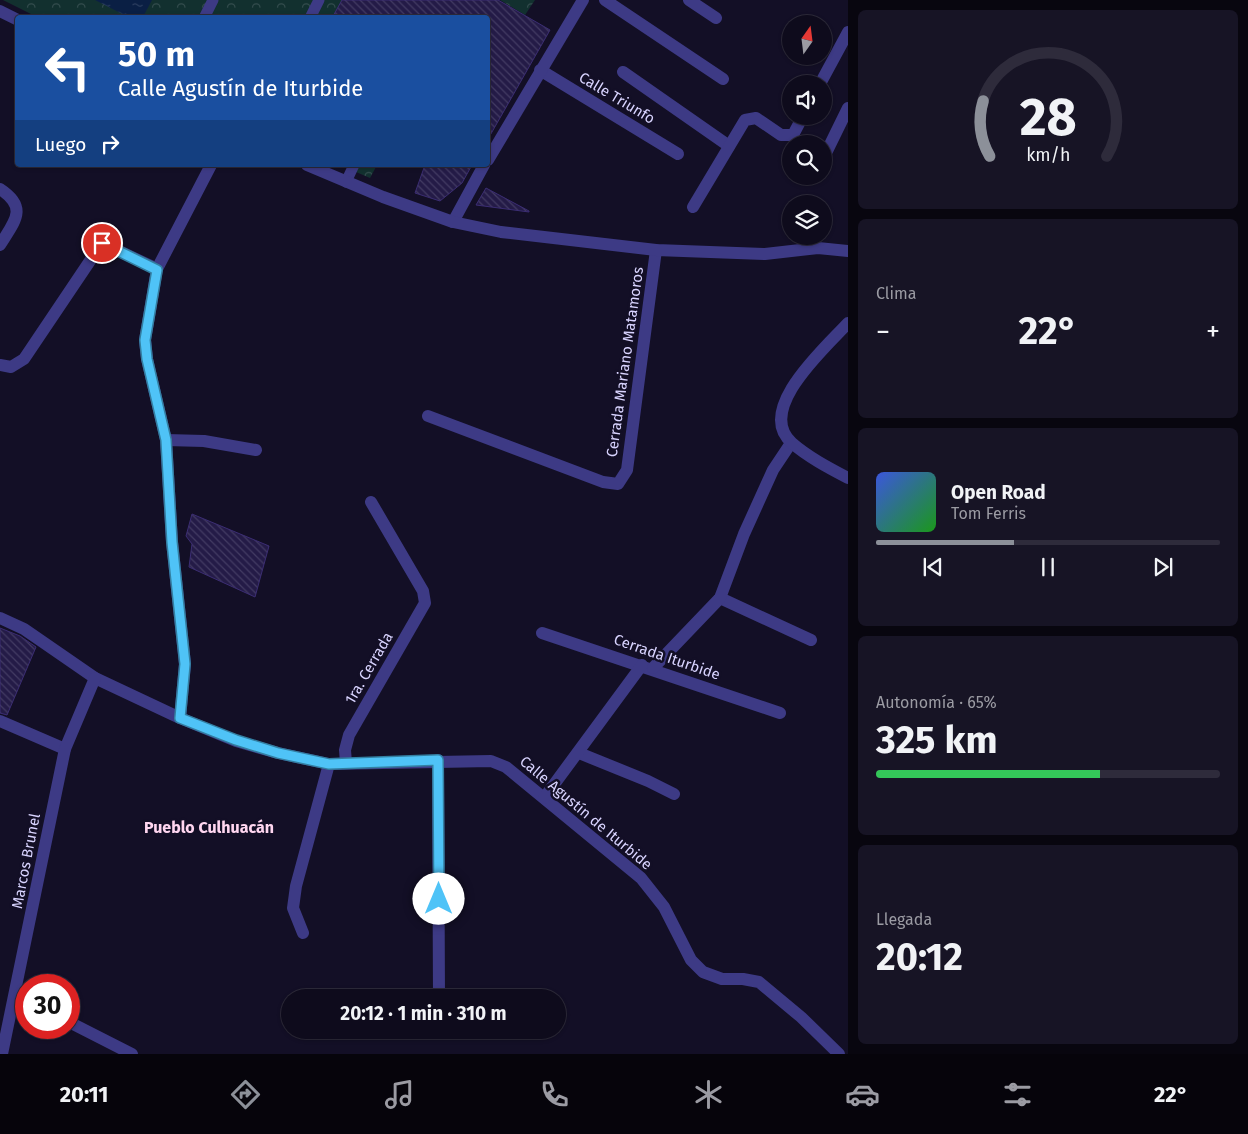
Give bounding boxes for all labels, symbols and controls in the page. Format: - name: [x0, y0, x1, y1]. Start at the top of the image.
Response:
- north arrow: [782, 15, 832, 65]
- map controls: [782, 15, 832, 245]
- text: 50 m: [118, 33, 195, 75]
- icon: left: [35, 35, 100, 100]
- street label: Calle Triunfo: [576, 68, 658, 128]
- text: Calle Agustín de Iturbide: [118, 75, 363, 102]
- button: sound: [782, 75, 832, 125]
- text: 28: [1019, 86, 1077, 149]
- icon: right: [96, 130, 124, 158]
- text: Luego: [35, 133, 86, 156]
- button: search: [782, 135, 832, 185]
- text: km/h: [1026, 144, 1070, 166]
- button: layers: [782, 195, 832, 245]
- pin: [81, 222, 123, 264]
- icon: arrive: [88, 229, 116, 257]
- street label: Cerrada Mariano Matamoros: [603, 266, 647, 458]
- text: Clima: [876, 284, 916, 303]
- text: 22°: [1018, 308, 1078, 354]
- text: −: [876, 315, 890, 348]
- text: +: [1206, 315, 1220, 348]
- text: Open Road: [951, 481, 1046, 504]
- text: Tom Ferris: [951, 504, 1026, 523]
- icon: previous: [919, 553, 947, 581]
- icon: pause: [1034, 553, 1062, 581]
- icon: next: [1149, 553, 1177, 581]
- street label: 1ra. Cerrada: [341, 629, 397, 707]
- street label: Cerrada Iturbide: [611, 630, 723, 684]
- text: Autonomía · 65%: [876, 693, 997, 712]
- text: 325 km: [876, 717, 998, 763]
- street label: Calle Agustín de Iturbide: [516, 752, 656, 874]
- street label: Marcos Brunel: [8, 811, 44, 910]
- district label: Pueblo Culhuacán: [144, 818, 274, 837]
- position arrow: [412, 872, 464, 924]
- text: Llegada: [876, 910, 932, 929]
- text: 20:12: [876, 934, 963, 980]
- speed limit sign: 30: [15, 974, 80, 1039]
- text: 20:12 · 1 min · 310 m: [340, 1002, 507, 1025]
- icon: directions: [228, 1077, 263, 1112]
- icon: music: [382, 1077, 417, 1112]
- icon: phone: [537, 1077, 572, 1112]
- icon: climate: [691, 1077, 726, 1112]
- icon: car: [845, 1077, 880, 1112]
- icon: filters: [1000, 1077, 1035, 1112]
- text: 20:11: [60, 1081, 108, 1108]
- text: 22°: [1154, 1081, 1188, 1108]

